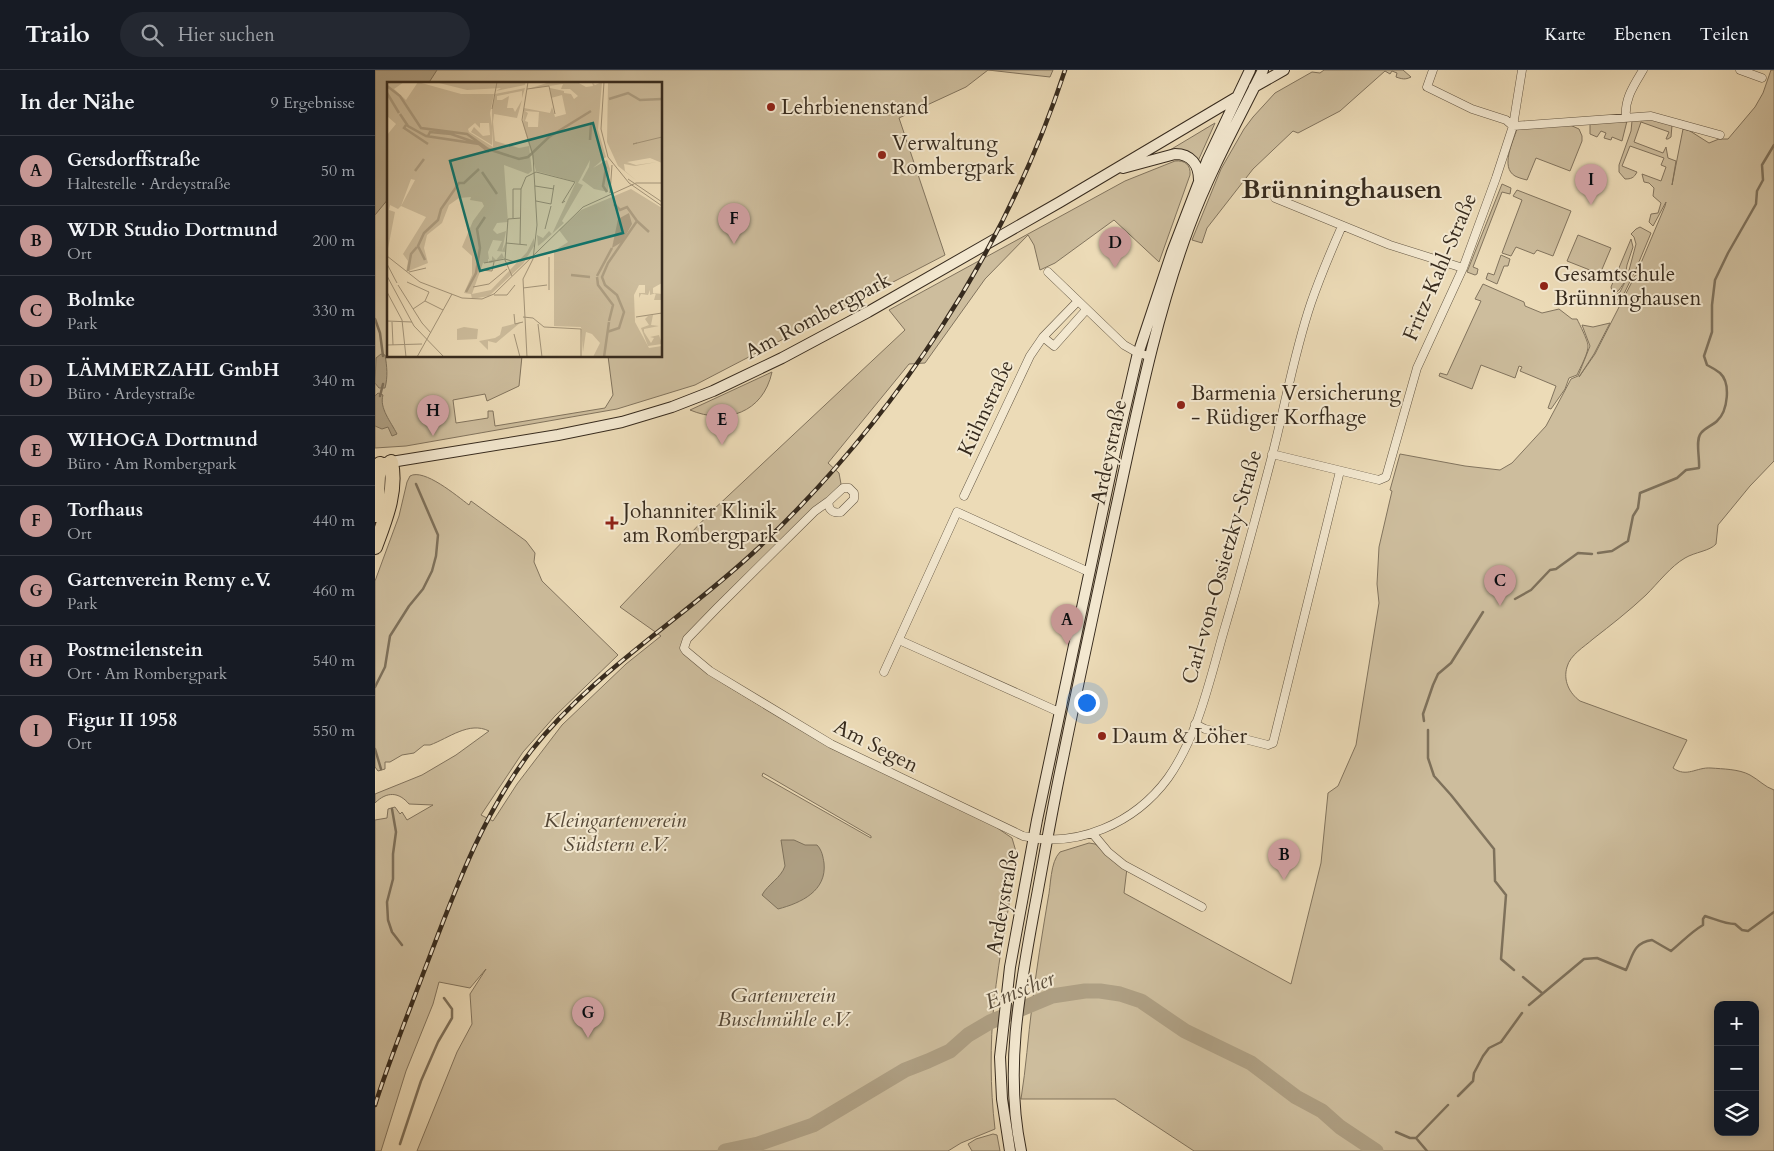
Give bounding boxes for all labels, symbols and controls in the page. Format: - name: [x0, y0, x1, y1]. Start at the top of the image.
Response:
- search box: [120, 12, 470, 57]
- text: Trailo: [25, 18, 90, 51]
- icon: search: [138, 21, 166, 49]
- text: Hier suchen: [178, 22, 275, 48]
- text: Karte: [1544, 22, 1586, 47]
- text: Ebenen: [1614, 22, 1672, 47]
- text: Teilen: [1700, 22, 1749, 47]
- inset map: [387, 82, 663, 358]
- text: In der Nähe: [20, 88, 135, 117]
- text: 9 Ergebnisse: [270, 92, 355, 114]
- place label: Lehrbienenstand: [781, 93, 928, 122]
- marker: Lehrbienenstand: [765, 101, 777, 113]
- place label: Verwaltung Rombergpark: [892, 129, 1016, 182]
- text: Gersdorffstraße: [67, 147, 200, 173]
- marker: Verwaltung Rombergpark: [876, 149, 888, 161]
- text: A: [30, 160, 42, 182]
- text: 50 m: [321, 160, 355, 182]
- pin: I: [1575, 164, 1607, 205]
- district label: Brünninghausen: [1242, 172, 1443, 207]
- text: Haltestelle · Ardeystraße: [67, 173, 231, 195]
- street label: Fritz-Kahl-Straße: [1396, 189, 1484, 345]
- pin: F: [718, 203, 750, 244]
- text: WDR Studio Dortmund: [67, 217, 278, 243]
- pin: D: [1099, 227, 1131, 268]
- text: B: [30, 230, 42, 252]
- text: 200 m: [313, 230, 355, 252]
- text: Ort: [67, 243, 92, 265]
- place label: Gesamtschule Brünninghausen: [1554, 260, 1702, 313]
- street label: Am Rombergpark: [740, 265, 897, 367]
- marker: Gesamtschule Brünninghausen: [1538, 280, 1550, 292]
- text: Bolmke: [67, 287, 135, 313]
- text: C: [30, 300, 42, 322]
- text: 330 m: [313, 300, 355, 322]
- text: Park: [67, 313, 98, 335]
- street label: Kühnstraße: [951, 355, 1021, 461]
- text: LÄMMERZAHL GmbH: [67, 357, 279, 383]
- text: D: [29, 370, 43, 392]
- text: 340 m: [313, 370, 355, 392]
- place label: Barmenia Versicherung - Rüdiger Korfhage: [1191, 379, 1401, 432]
- text: Büro · Ardeystraße: [67, 383, 195, 405]
- pin: H: [417, 395, 449, 436]
- street label: Ardeystraße: [1084, 397, 1134, 507]
- marker: Barmenia Versicherung - Rüdiger Korfhage: [1175, 399, 1187, 411]
- pin: E: [706, 404, 738, 445]
- text: WIHOGA Dortmund: [67, 427, 258, 453]
- text: E: [31, 440, 41, 462]
- text: 340 m: [313, 440, 355, 462]
- street label: Carl-von-Ossietzky-Straße: [1175, 447, 1269, 687]
- text: Büro · Am Rombergpark: [67, 453, 237, 475]
- text: Torfhaus: [67, 497, 143, 523]
- place label: Johanniter Klinik am Rombergpark: [620, 497, 779, 550]
- text: F: [31, 510, 41, 532]
- text: 440 m: [313, 510, 355, 532]
- marker: Johanniter Klinik am Rombergpark: [605, 516, 619, 530]
- text: Ort: [67, 523, 92, 545]
- pin: C: [1484, 565, 1516, 606]
- text: Gartenverein Remy e.V.: [67, 567, 271, 593]
- text: G: [29, 580, 43, 602]
- text: 460 m: [313, 580, 355, 602]
- text: Park: [67, 593, 98, 615]
- pin: A: [1051, 604, 1083, 645]
- text: Postmeilenstein: [67, 637, 203, 663]
- text: H: [29, 650, 43, 672]
- text: 540 m: [313, 650, 355, 672]
- text: Ort · Am Rombergpark: [67, 663, 227, 685]
- your location: [1074, 690, 1100, 716]
- text: Figur II 1958: [67, 707, 178, 733]
- street label: Am Segen: [829, 712, 923, 780]
- text: I: [33, 720, 39, 742]
- text: 550 m: [313, 720, 355, 742]
- place label: Daum & Löher: [1112, 722, 1247, 751]
- marker: Daum & Löher: [1096, 730, 1108, 742]
- text: Ort: [67, 733, 92, 755]
- park label: Kleingartenverein Südstern e.V.: [544, 806, 687, 859]
- pin: B: [1268, 839, 1300, 880]
- street label: Ardeystraße: [979, 847, 1027, 957]
- water label: Emscher: [981, 963, 1060, 1017]
- park label: Gartenverein Buschmühle e.V.: [717, 981, 852, 1034]
- pin: G: [572, 997, 604, 1038]
- map controls: [1714, 1001, 1759, 1136]
- button: +: [1714, 1001, 1759, 1046]
- button: −: [1714, 1046, 1759, 1091]
- button: layers: [1714, 1091, 1759, 1136]

